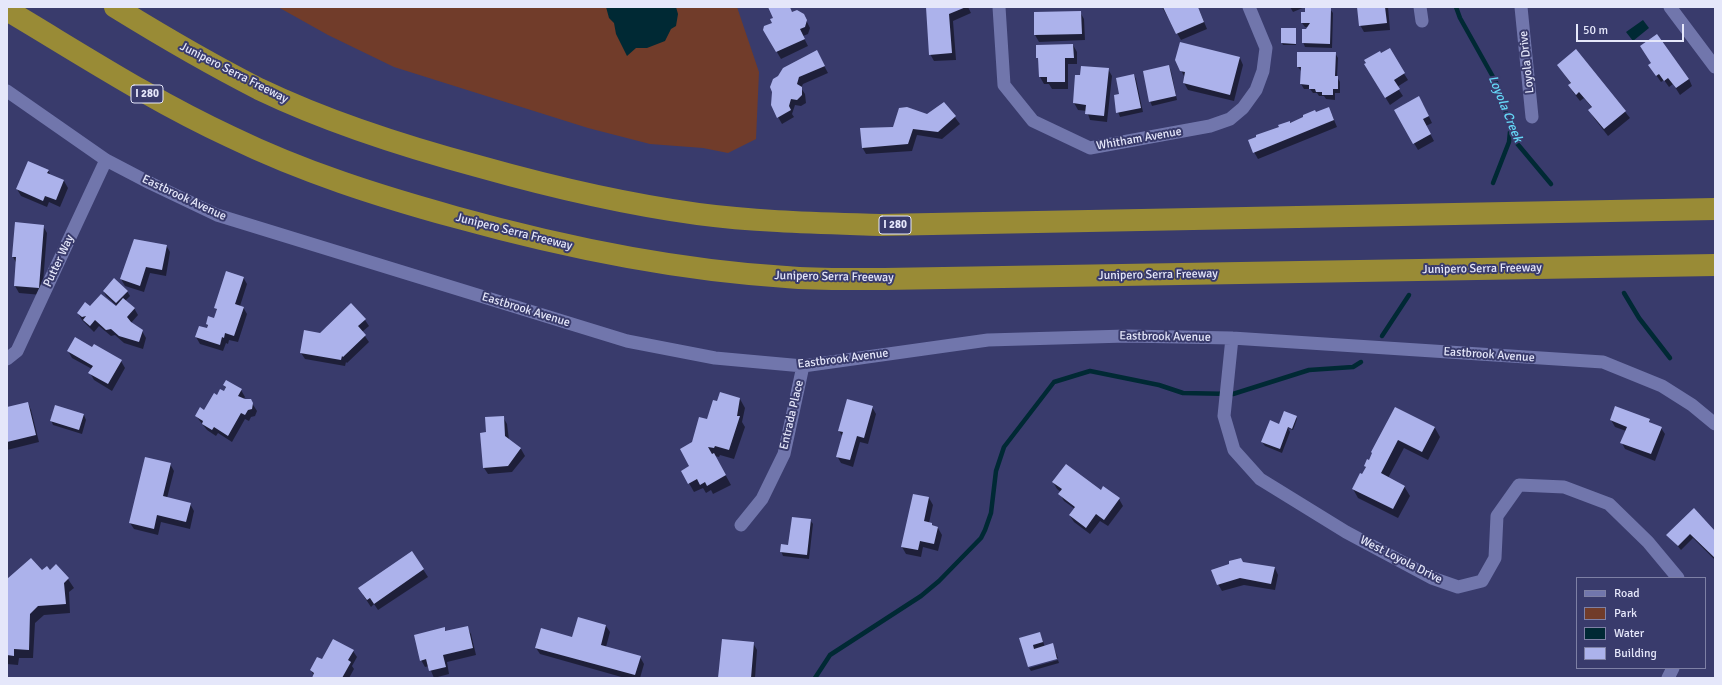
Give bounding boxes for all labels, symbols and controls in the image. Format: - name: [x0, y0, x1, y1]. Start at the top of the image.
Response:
- scale bar: [1578, 16, 1686, 42]
- text: 50 m: [1583, 23, 1608, 38]
- street label: Loyola Drive: [1517, 30, 1537, 94]
- street label: Junipero Serra Freeway: [178, 39, 290, 107]
- water label: Loyola Creek: [1484, 73, 1526, 145]
- road number: I 280: [131, 85, 163, 103]
- street label: Whitham Avenue: [1095, 124, 1183, 154]
- street label: Eastbrook Avenue: [140, 172, 228, 224]
- street label: Junipero Serra Freeway: [454, 211, 574, 253]
- road number: I 280: [879, 216, 911, 234]
- street label: Putter Way: [41, 233, 77, 289]
- street label: Junipero Serra Freeway: [1422, 261, 1542, 277]
- street label: Junipero Serra Freeway: [1098, 267, 1218, 283]
- street label: Junipero Serra Freeway: [774, 269, 894, 285]
- street label: Eastbrook Avenue: [480, 290, 572, 330]
- street label: Eastbrook Avenue: [1119, 329, 1211, 345]
- street label: Eastbrook Avenue: [1443, 345, 1535, 365]
- street label: Eastbrook Avenue: [797, 346, 889, 372]
- street label: Entrada Place: [777, 379, 807, 451]
- street label: West Loyola Drive: [1357, 533, 1445, 587]
- legend: [1576, 577, 1706, 669]
- text: Road: [1614, 586, 1640, 601]
- text: Park: [1614, 606, 1637, 621]
- text: Water: [1614, 626, 1644, 641]
- text: Building: [1614, 646, 1657, 661]

